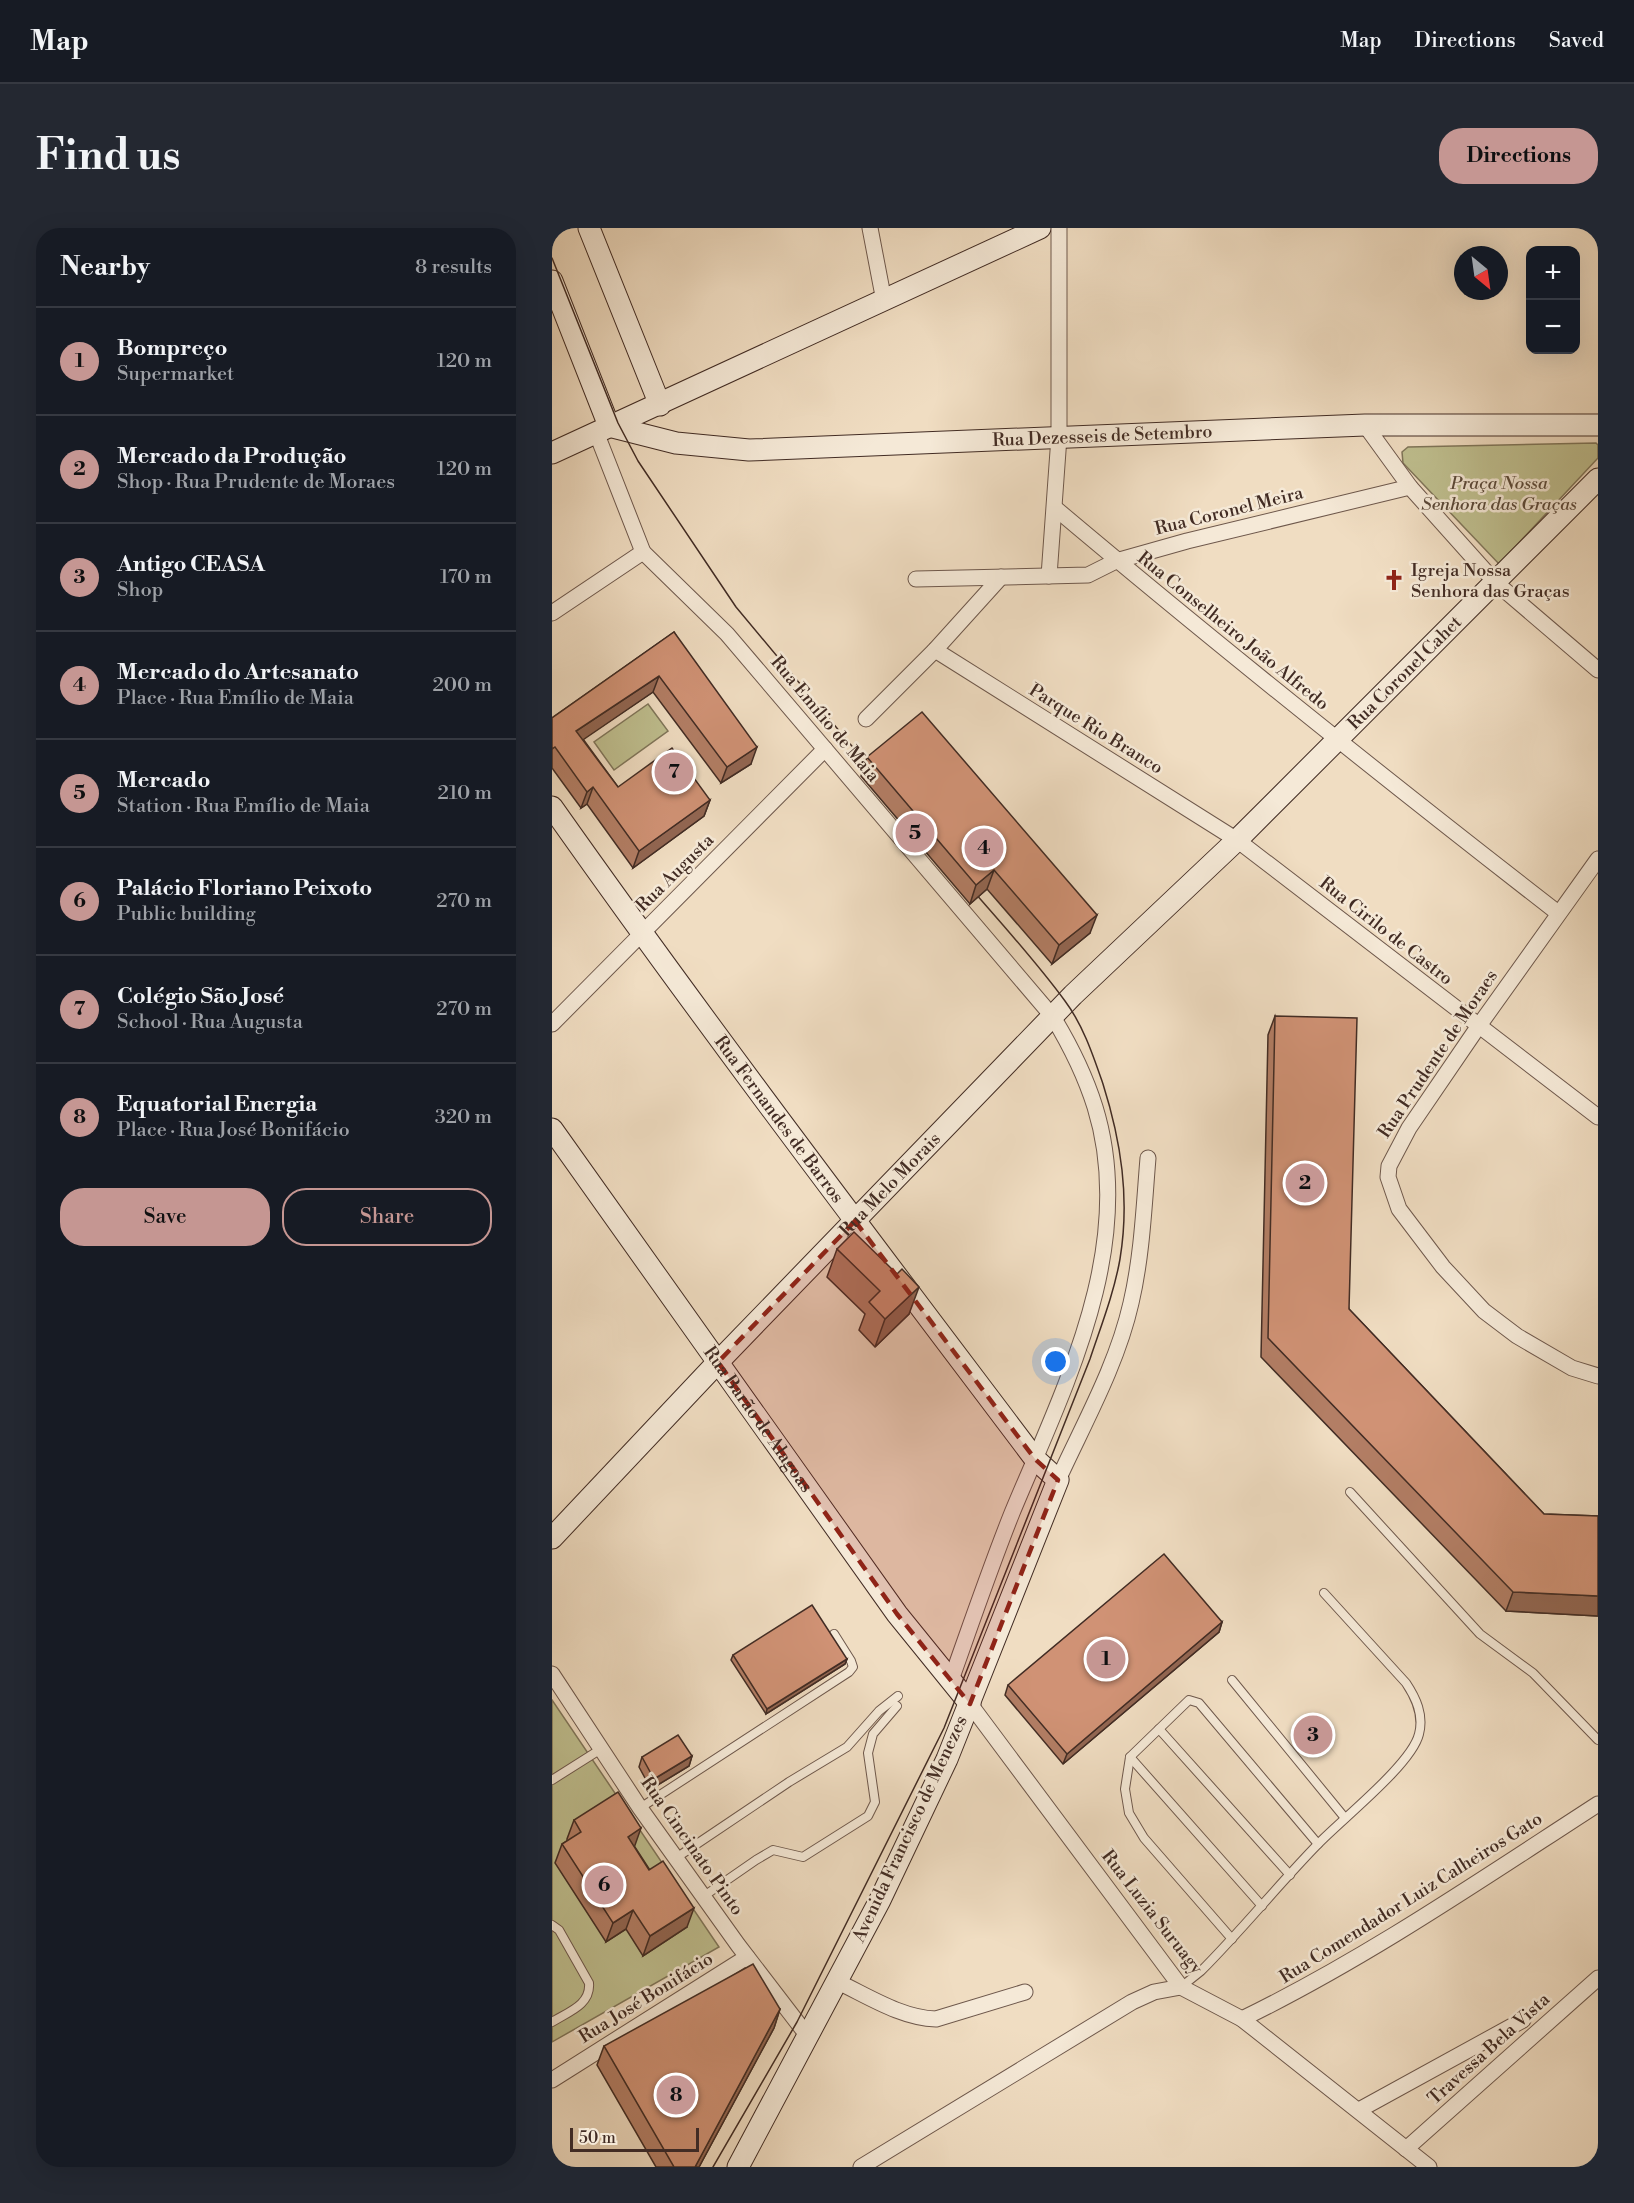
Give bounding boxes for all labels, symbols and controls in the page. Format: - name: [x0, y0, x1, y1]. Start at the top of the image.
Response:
- text: Map: [30, 24, 89, 59]
- text: Map: [1340, 28, 1382, 54]
- text: Directions: [1415, 28, 1516, 54]
- text: Saved: [1549, 28, 1604, 54]
- button: Directions: [1439, 128, 1598, 184]
- text: Find us: [36, 130, 180, 183]
- north arrow: [1454, 246, 1508, 300]
- map controls: [1526, 246, 1580, 354]
- button: +: [1526, 246, 1580, 300]
- text: Nearby: [60, 251, 150, 283]
- text: 8 results: [415, 255, 492, 280]
- button: −: [1526, 300, 1580, 354]
- text: Bompreço: [117, 335, 227, 362]
- text: 1: [75, 349, 84, 374]
- text: 120 m: [437, 349, 492, 374]
- text: Supermarket: [117, 362, 234, 387]
- street label: Rua Dezesseis de Setembro: [992, 420, 1213, 452]
- text: Mercado da Produção: [117, 443, 347, 470]
- text: 2: [73, 457, 86, 482]
- text: 120 m: [437, 457, 492, 482]
- text: Shop · Rua Prudente de Moraes: [117, 470, 395, 495]
- park label: Praça Nossa Senhora das Graças: [1421, 472, 1577, 516]
- street label: Rua Coronel Meira: [1152, 481, 1307, 541]
- street label: Rua Conselheiro João Alfredo: [1132, 546, 1334, 716]
- text: Antigo CEASA: [117, 551, 265, 578]
- place label: Igreja Nossa Senhora das Graças: [1411, 559, 1570, 603]
- text: 3: [73, 565, 86, 590]
- text: 170 m: [440, 565, 492, 590]
- church icon: Igreja Nossa Senhora das Graças: [1382, 568, 1406, 592]
- text: Shop: [117, 578, 163, 603]
- street label: Rua Coronel Cahet: [1342, 610, 1467, 735]
- street label: Rua Emílio de Maia: [765, 651, 885, 788]
- text: Mercado do Artesanato: [117, 659, 359, 686]
- text: 4: [73, 673, 86, 698]
- text: 200 m: [432, 673, 492, 698]
- street label: Parque Rio Branco: [1025, 678, 1167, 780]
- text: Place · Rua Emílio de Maia: [117, 686, 354, 711]
- pin: 7: [654, 750, 694, 794]
- text: Mercado: [117, 767, 210, 794]
- text: 5: [73, 781, 86, 806]
- text: 210 m: [437, 781, 492, 806]
- text: Station · Rua Emílio de Maia: [117, 794, 370, 819]
- pin: 5: [896, 810, 934, 856]
- pin: 4: [964, 826, 1004, 870]
- street label: Rua Augusta: [631, 828, 720, 917]
- street label: Rua Cirilo de Castro: [1314, 872, 1458, 990]
- text: Palácio Floriano Peixoto: [117, 875, 372, 902]
- text: 6: [73, 889, 86, 914]
- text: 270 m: [436, 889, 492, 914]
- text: Public building: [117, 902, 256, 927]
- street label: Rua Prudente de Moraes: [1373, 965, 1503, 1143]
- text: Colégio São José: [117, 983, 284, 1010]
- text: 7: [74, 997, 85, 1022]
- text: 270 m: [436, 997, 492, 1022]
- text: School · Rua Augusta: [117, 1010, 303, 1035]
- street label: Rua Fernandes de Barros: [709, 1031, 849, 1208]
- text: Equatorial Energia: [117, 1091, 317, 1118]
- text: 8: [73, 1105, 86, 1130]
- text: 320 m: [435, 1105, 492, 1130]
- text: Place · Rua José Bonifácio: [117, 1118, 350, 1143]
- street label: Rua Melo Morais: [834, 1127, 946, 1241]
- pin: 2: [1286, 1160, 1324, 1206]
- button: Save: [60, 1188, 270, 1246]
- button: Share: [282, 1188, 492, 1246]
- street label: Rua Barão de Alagoas: [698, 1341, 818, 1497]
- your location: [1041, 1347, 1070, 1376]
- pin: 1: [1086, 1636, 1126, 1682]
- street label: Avenida Francisco de Menezes: [847, 1712, 973, 1947]
- pin: 3: [1294, 1712, 1332, 1758]
- street label: Rua Cincinato Pinto: [635, 1772, 749, 1920]
- street label: Rua Comendador Luiz Calheiros Gato: [1275, 1807, 1547, 1989]
- street label: Rua Luzia Suruagy: [1096, 1845, 1208, 1979]
- pin: 6: [584, 1862, 624, 1908]
- street label: Rua José Bonifácio: [575, 1947, 717, 2049]
- street label: Travessa Bela Vista: [1423, 1988, 1555, 2110]
- pin: 8: [656, 2072, 696, 2118]
- scale bar: [570, 2125, 699, 2152]
- text: 50 m: [579, 2128, 616, 2148]

